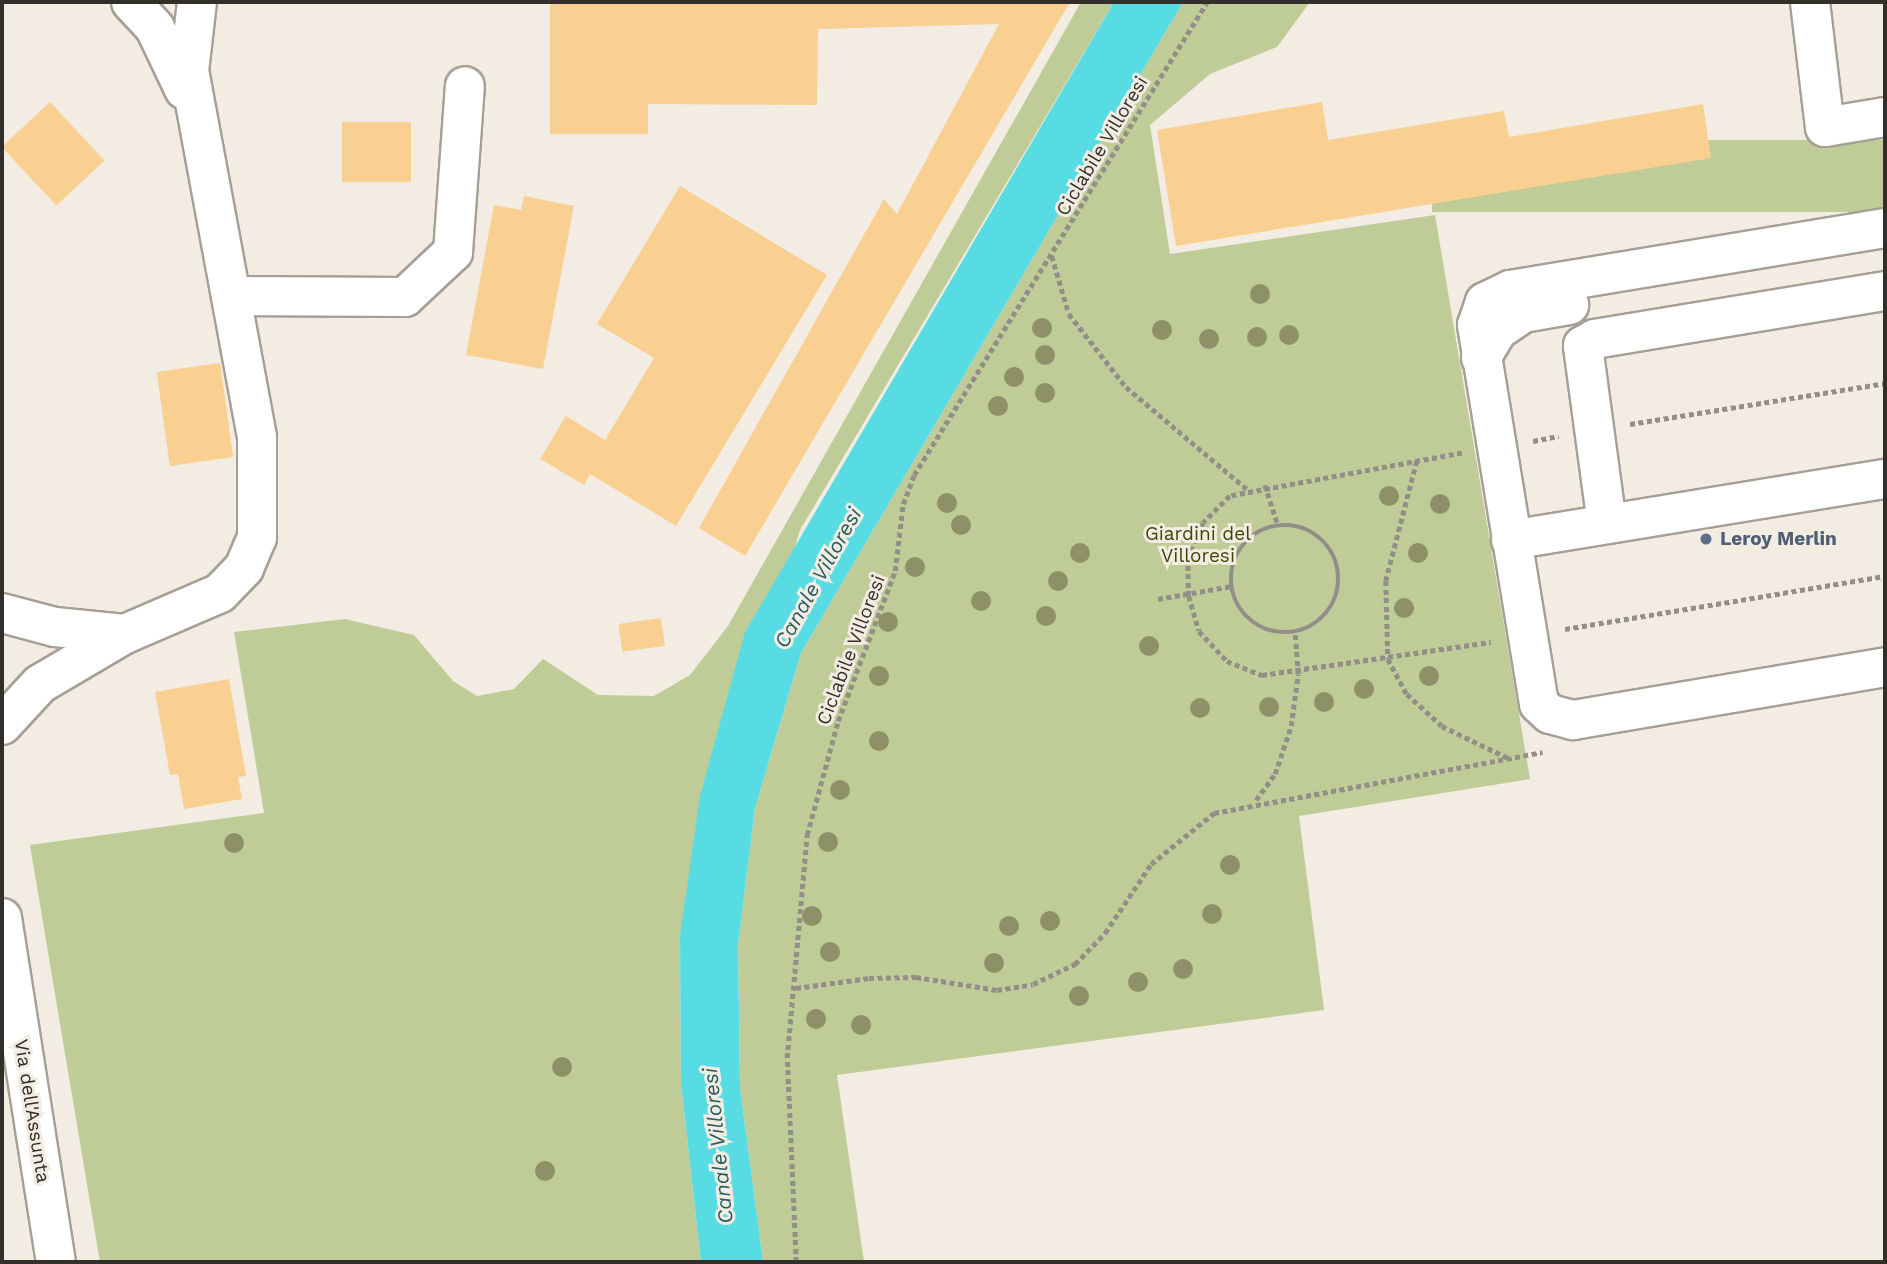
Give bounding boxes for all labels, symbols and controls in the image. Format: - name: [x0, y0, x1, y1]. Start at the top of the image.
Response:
- street label: Ciclabile Villoresi: [1051, 72, 1153, 220]
- water label: Canale Villoresi: [769, 503, 867, 653]
- park label: Giardini del Villoresi: [1145, 523, 1251, 567]
- place label: Leroy Merlin: [1720, 528, 1837, 550]
- marker: Leroy Merlin: [1698, 531, 1714, 547]
- street label: Ciclabile Villoresi: [812, 572, 890, 728]
- street label: Via dell'Assunta: [9, 1037, 55, 1185]
- water label: Canale Villoresi: [697, 1066, 739, 1226]

